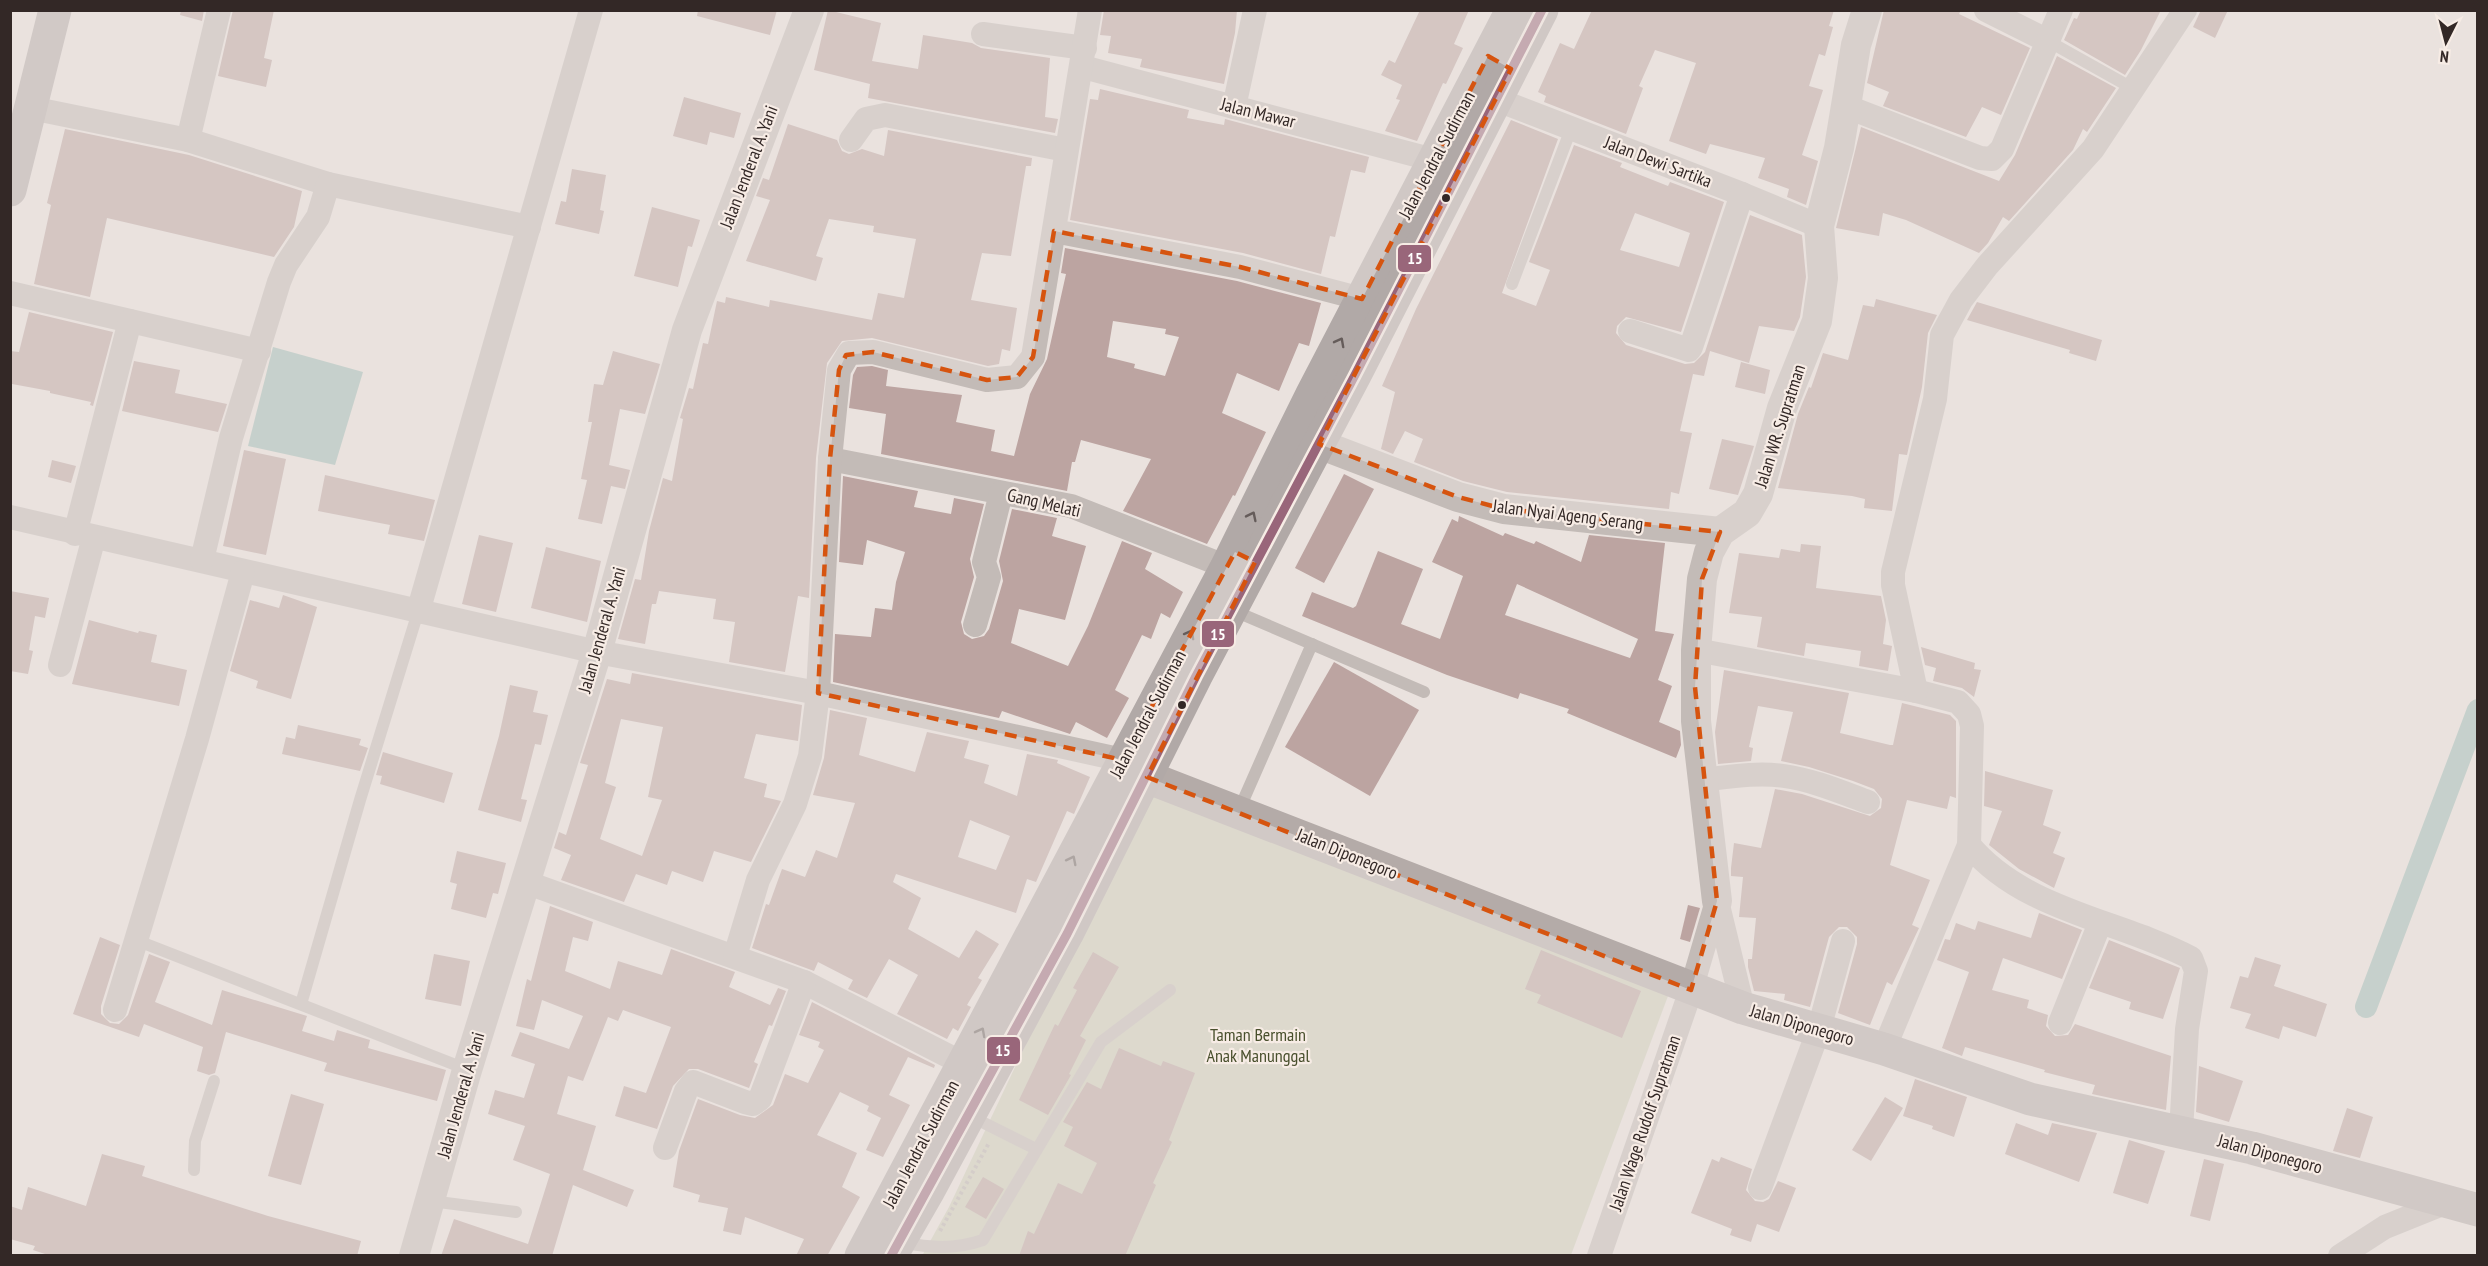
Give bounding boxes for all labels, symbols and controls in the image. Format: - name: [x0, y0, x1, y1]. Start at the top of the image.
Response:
- north arrow: [2416, 12, 2476, 72]
- text: N: [2439, 47, 2450, 67]
- street label: Jalan Jendral Sudirman: [1393, 87, 1480, 223]
- street label: Jalan Mawar: [1217, 92, 1298, 133]
- street label: Jalan Jenderal A. Yani: [714, 102, 782, 232]
- street label: Jalan Dewi Sartika: [1600, 130, 1715, 193]
- unlabelled marker: [1440, 192, 1452, 204]
- line badge: 15: [1397, 244, 1432, 273]
- text: 15: [1407, 248, 1423, 268]
- one-way arrow: [1332, 337, 1344, 348]
- street label: Jalan WR. Supratman: [1748, 361, 1810, 491]
- street label: Gang Melati: [1005, 483, 1083, 522]
- street label: Jalan Nyai Ageng Serang: [1490, 494, 1645, 535]
- one-way arrow: [1244, 511, 1256, 522]
- street label: Jalan Jenderal A. Yani: [572, 564, 630, 696]
- line badge: 15: [1201, 620, 1235, 648]
- text: 15: [1210, 624, 1226, 644]
- one-way arrow: [1183, 630, 1194, 641]
- street label: Jalan Jendral Sudirman: [1104, 646, 1191, 782]
- unlabelled marker: [1176, 699, 1188, 711]
- street label: Jalan Diponegoro: [1292, 822, 1401, 884]
- one-way arrow: [1065, 855, 1076, 866]
- street label: Jalan Diponegoro: [1747, 998, 1857, 1050]
- park label: Taman Bermain Anak Manunggal: [1206, 1023, 1310, 1067]
- one-way arrow: [974, 1028, 985, 1039]
- street label: Jalan Jenderal A. Yani: [431, 1029, 489, 1161]
- street label: Jalan Wage Rudolf Supratman: [1603, 1032, 1685, 1215]
- line badge: 15: [986, 1036, 1021, 1065]
- text: 15: [995, 1040, 1011, 1060]
- street label: Jalan Jendral Sudirman: [877, 1076, 964, 1212]
- street label: Jalan Diponegoro: [2214, 1128, 2325, 1179]

